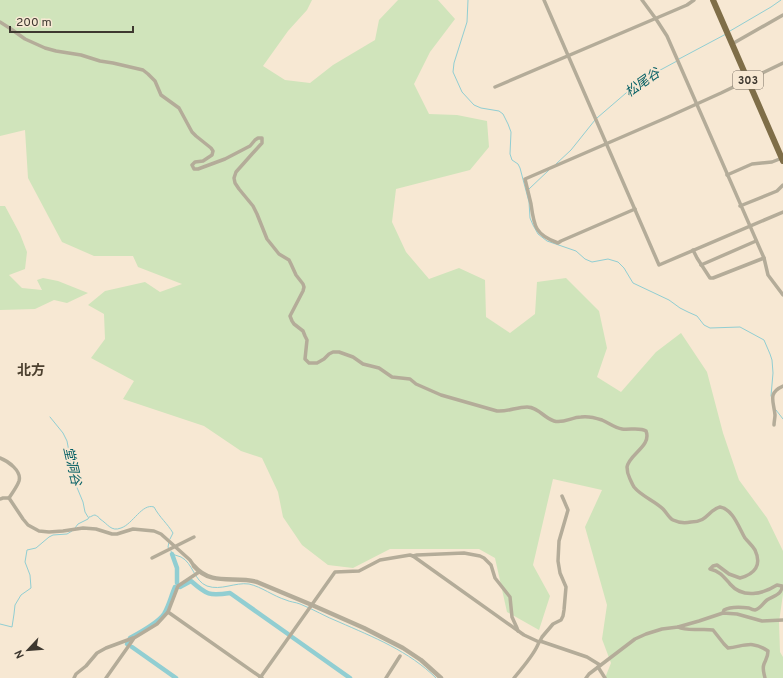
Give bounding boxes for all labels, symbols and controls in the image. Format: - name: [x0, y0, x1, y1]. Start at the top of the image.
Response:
- scale bar: [10, 8, 133, 34]
- text: 200 m: [16, 15, 52, 31]
- water label: 松尾谷: [623, 65, 665, 101]
- road number: 303: [733, 71, 763, 89]
- district label: 北方: [17, 363, 45, 380]
- water label: 堂洞谷: [59, 446, 83, 488]
- north arrow: [8, 630, 48, 670]
- text: N: [12, 647, 28, 661]

